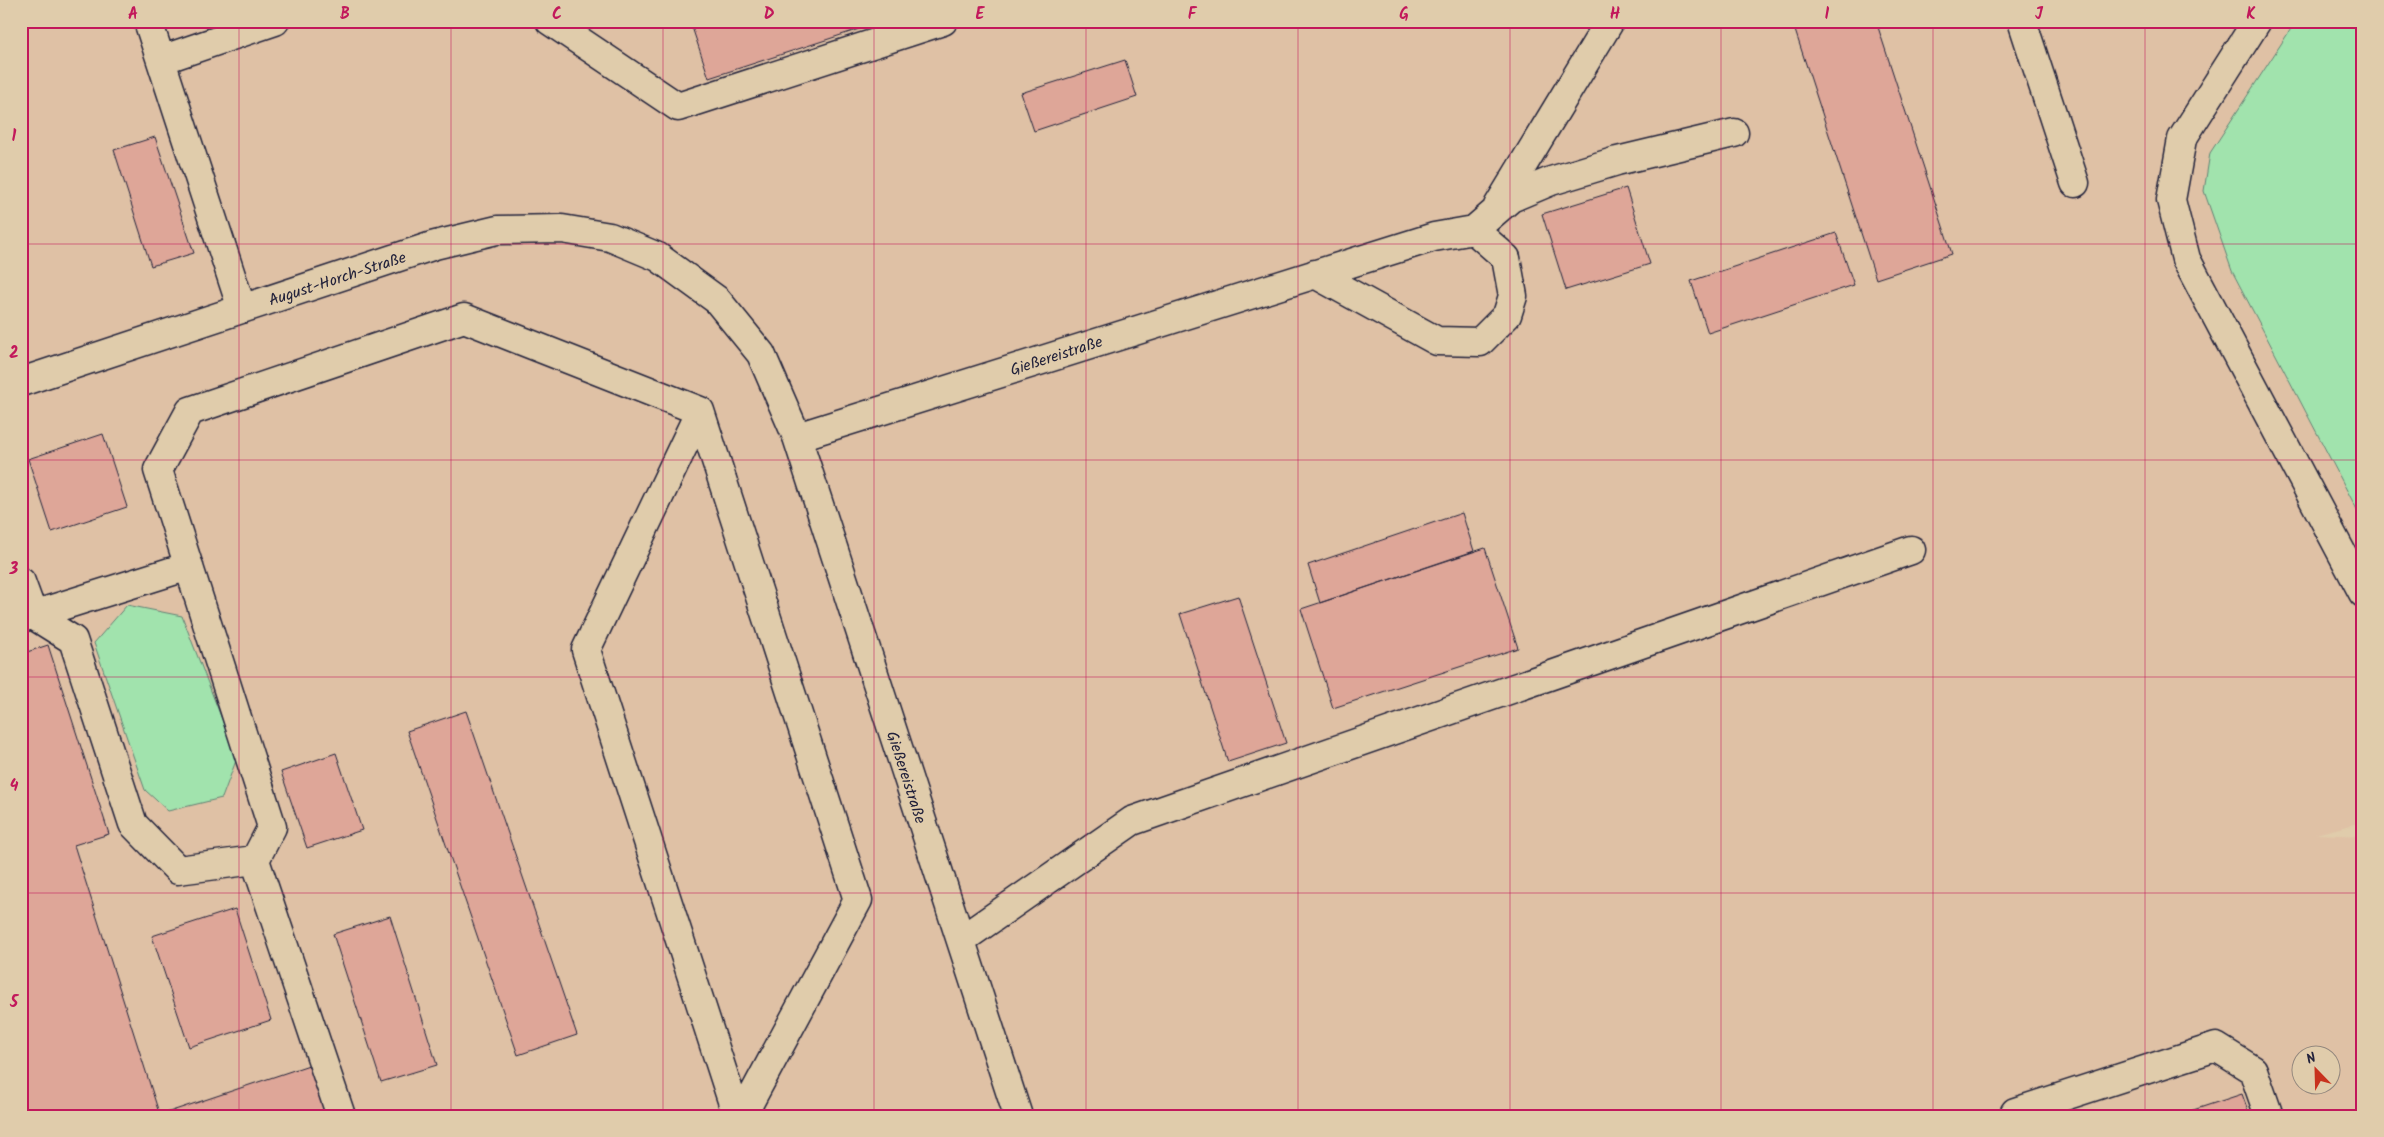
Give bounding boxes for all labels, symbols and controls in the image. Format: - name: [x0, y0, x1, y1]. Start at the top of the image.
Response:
- text: A: [128, 2, 138, 27]
- text: B: [340, 2, 350, 27]
- text: C: [552, 2, 562, 27]
- text: D: [764, 2, 775, 27]
- text: E: [976, 2, 986, 27]
- text: F: [1188, 2, 1198, 27]
- text: G: [1399, 2, 1409, 27]
- text: H: [1610, 2, 1620, 27]
- text: I: [1825, 2, 1830, 27]
- text: J: [2035, 2, 2044, 27]
- text: K: [2246, 2, 2256, 27]
- text: 1: [12, 124, 17, 149]
- street label: August-Horch-Straße: [265, 245, 410, 313]
- street label: Gießereistraße: [1007, 330, 1106, 383]
- text: 2: [9, 341, 19, 366]
- text: 3: [9, 557, 19, 582]
- street label: Gießereistraße: [879, 728, 932, 827]
- text: 4: [10, 774, 19, 799]
- text: 5: [9, 990, 20, 1015]
- north arrow: [2292, 1044, 2342, 1094]
- text: N: [2303, 1047, 2320, 1071]

